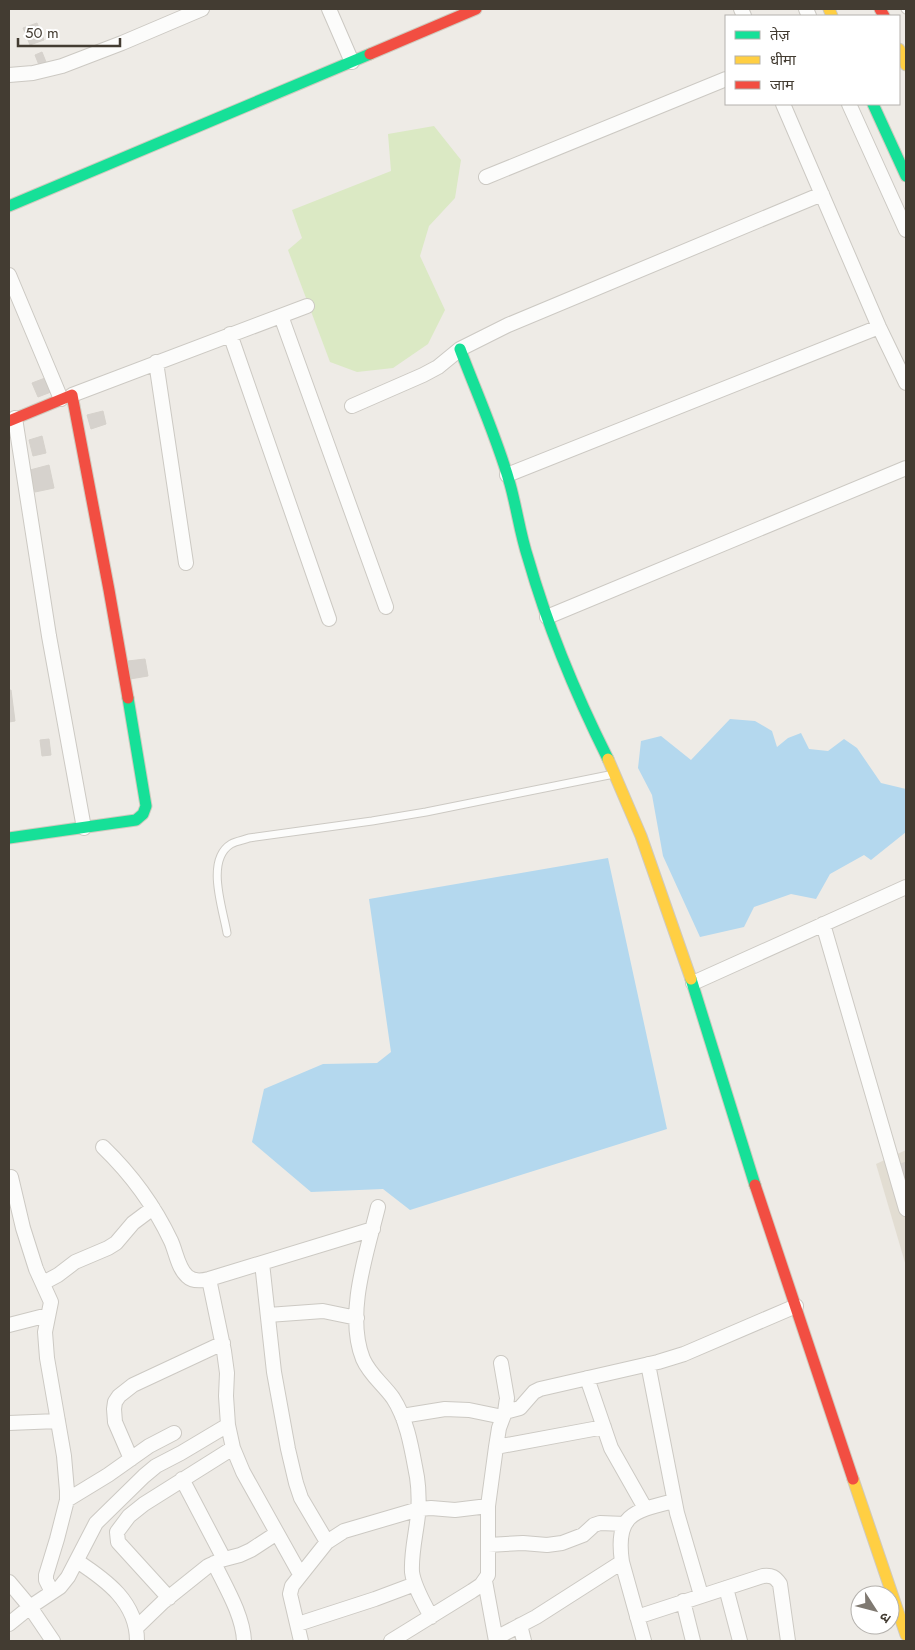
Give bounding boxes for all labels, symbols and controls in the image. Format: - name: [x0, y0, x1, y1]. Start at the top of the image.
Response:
- scale bar: [18, 15, 120, 47]
- legend: [725, 15, 900, 105]
- text: 50 m: [25, 22, 59, 44]
- text: तेज़: [770, 24, 791, 46]
- text: धीमा: [770, 49, 797, 71]
- text: जाम: [770, 74, 795, 96]
- north arrow: [850, 1585, 900, 1635]
- text: उ: [875, 1608, 896, 1627]

